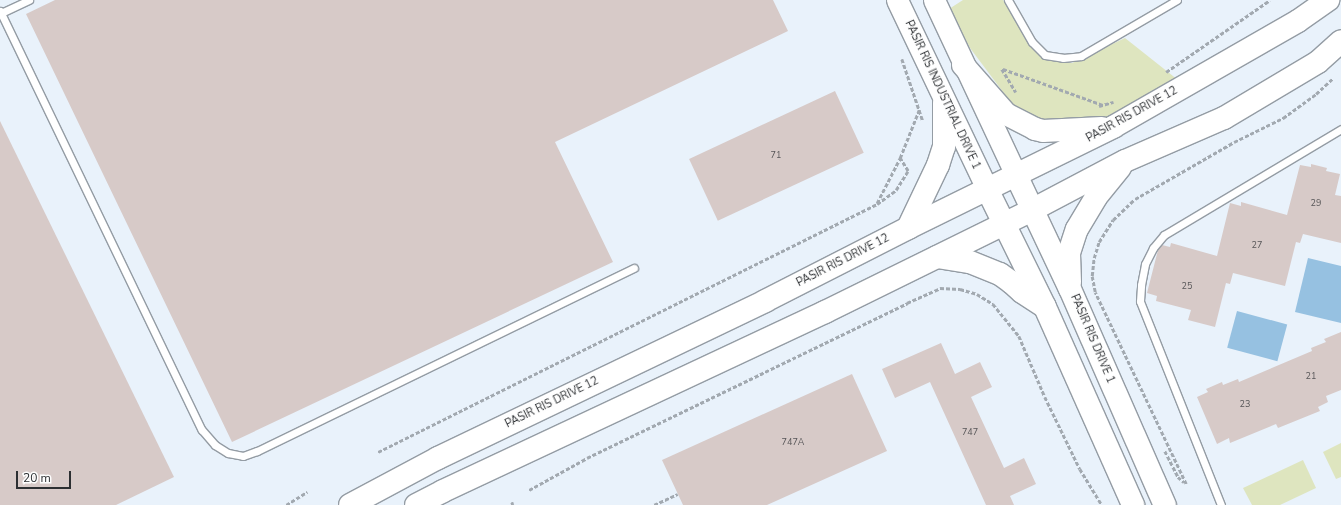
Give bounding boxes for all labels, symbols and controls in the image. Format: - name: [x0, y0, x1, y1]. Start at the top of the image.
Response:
- street label: PASIR RIS INDUSTRIAL DRIVE 1: [902, 18, 982, 172]
- street label: PASIR RIS DRIVE 12: [1084, 84, 1180, 146]
- house number: 71: [771, 150, 781, 160]
- house number: 29: [1311, 198, 1321, 208]
- street label: PASIR RIS DRIVE 12: [795, 232, 891, 290]
- house number: 27: [1252, 240, 1262, 250]
- house number: 25: [1182, 281, 1192, 291]
- street label: PASIR RIS DRIVE 1: [1067, 293, 1117, 385]
- house number: 21: [1306, 371, 1316, 381]
- street label: PASIR RIS DRIVE 12: [503, 375, 601, 431]
- house number: 23: [1240, 399, 1250, 409]
- house number: 747: [962, 427, 978, 437]
- house number: 747A: [782, 437, 804, 447]
- scale bar: [18, 463, 73, 489]
- text: 20 m: [23, 470, 51, 486]

